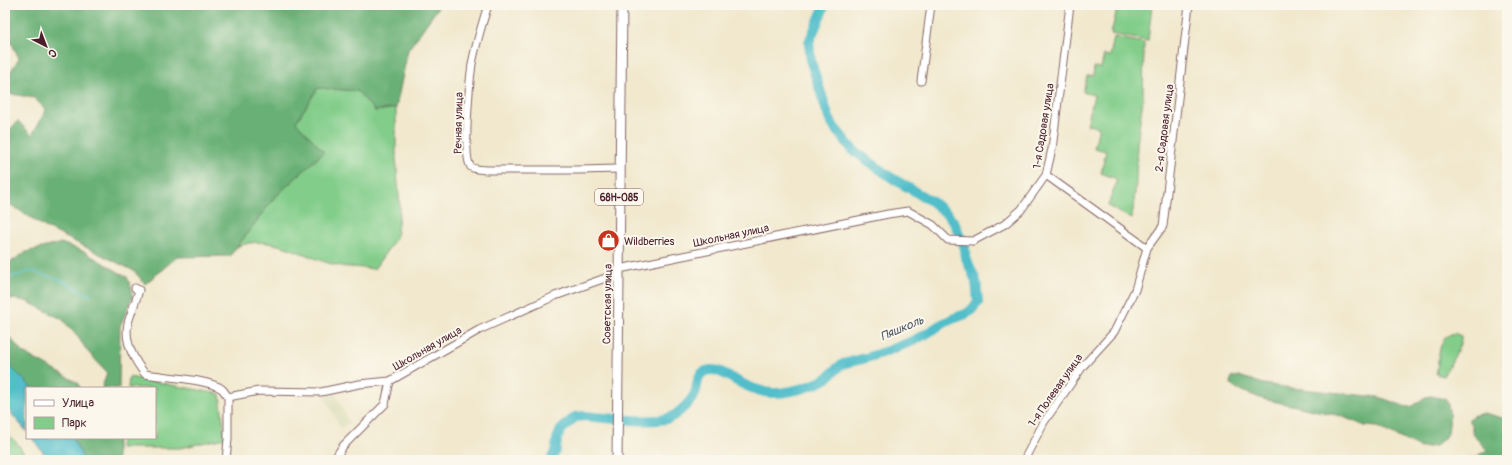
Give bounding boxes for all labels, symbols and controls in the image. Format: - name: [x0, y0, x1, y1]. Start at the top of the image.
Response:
- north arrow: [26, 26, 66, 66]
- text: С: [45, 46, 59, 60]
- street label: 1-я Садовая улица: [1030, 82, 1057, 170]
- street label: 2-я Садовая улица: [1153, 83, 1176, 173]
- street label: Речная улица: [451, 92, 466, 154]
- road number: 68Н-085: [595, 189, 643, 205]
- street label: Школьная улица: [692, 221, 770, 250]
- shop icon: Wildberries: [596, 228, 622, 254]
- place label: Wildberries: [624, 235, 674, 248]
- street label: Советская улица: [600, 264, 615, 344]
- water label: Пяшколь: [878, 312, 927, 344]
- street label: Школьная улица: [391, 324, 464, 373]
- street label: 1-я Полевая улица: [1025, 351, 1085, 429]
- legend: [26, 387, 156, 439]
- text: Улица: [62, 396, 94, 411]
- text: Парк: [62, 416, 87, 431]

